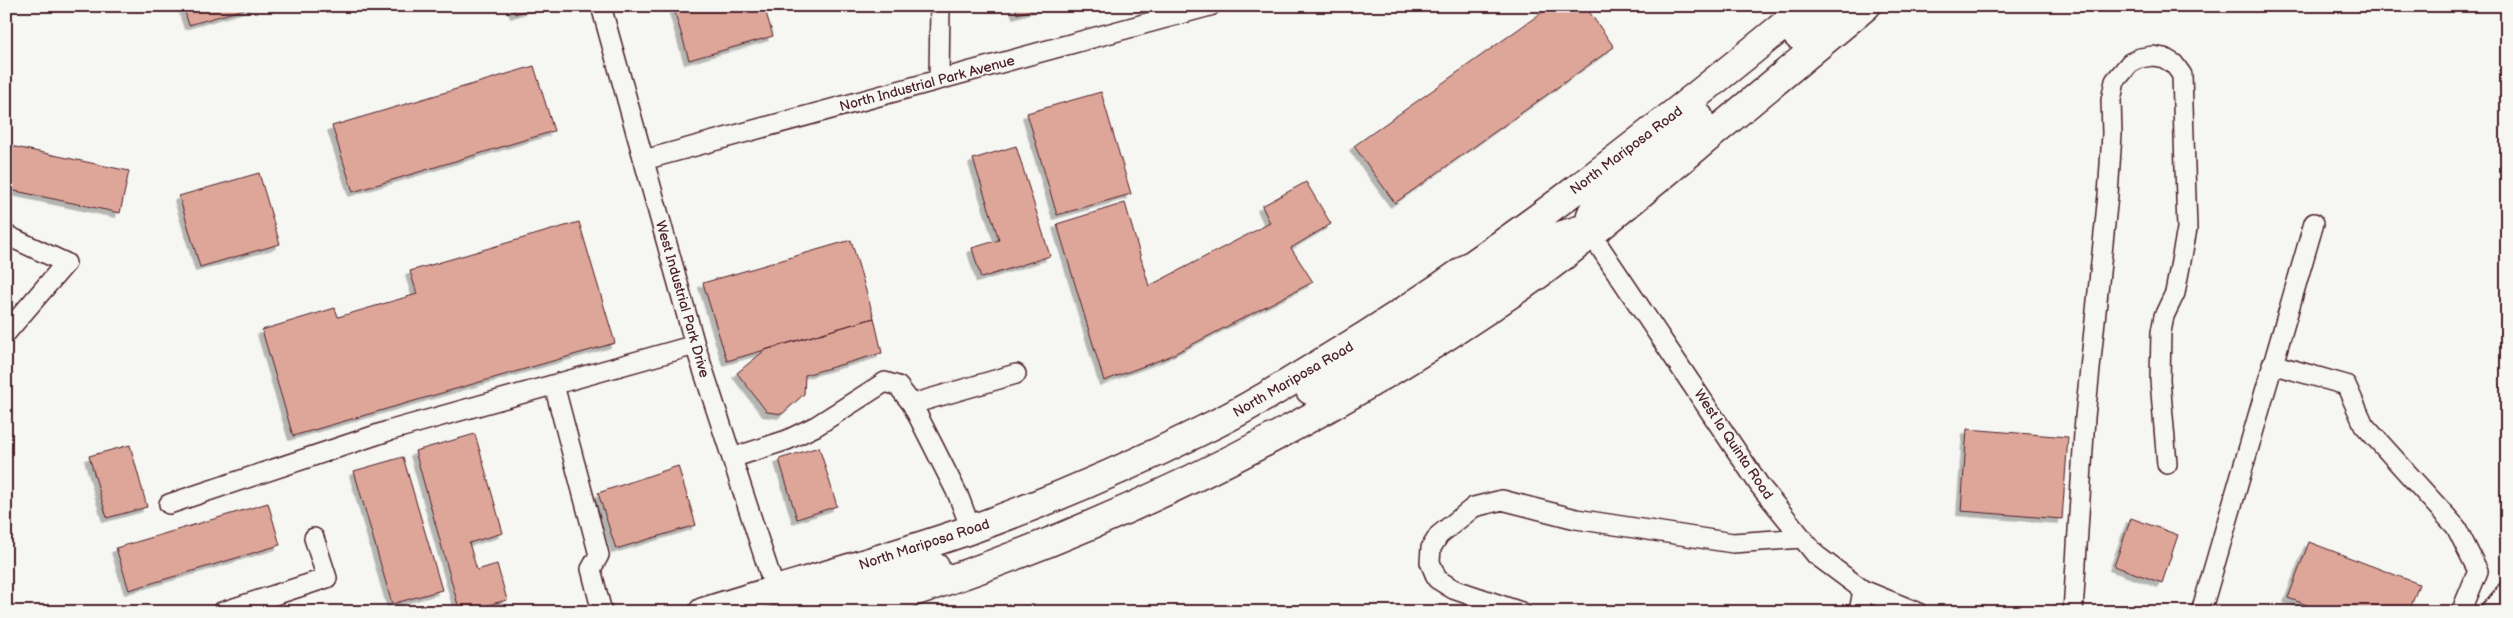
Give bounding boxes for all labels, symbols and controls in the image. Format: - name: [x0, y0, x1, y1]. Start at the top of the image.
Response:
- street label: North Industrial Park Avenue: [838, 52, 1017, 115]
- street label: North Mariposa Road: [1567, 103, 1686, 198]
- street label: West Industrial Park Drive: [652, 219, 713, 380]
- street label: North Mariposa Road: [1230, 338, 1357, 421]
- street label: West la Quinta Road: [1690, 386, 1777, 503]
- street label: North Mariposa Road: [857, 515, 992, 574]

